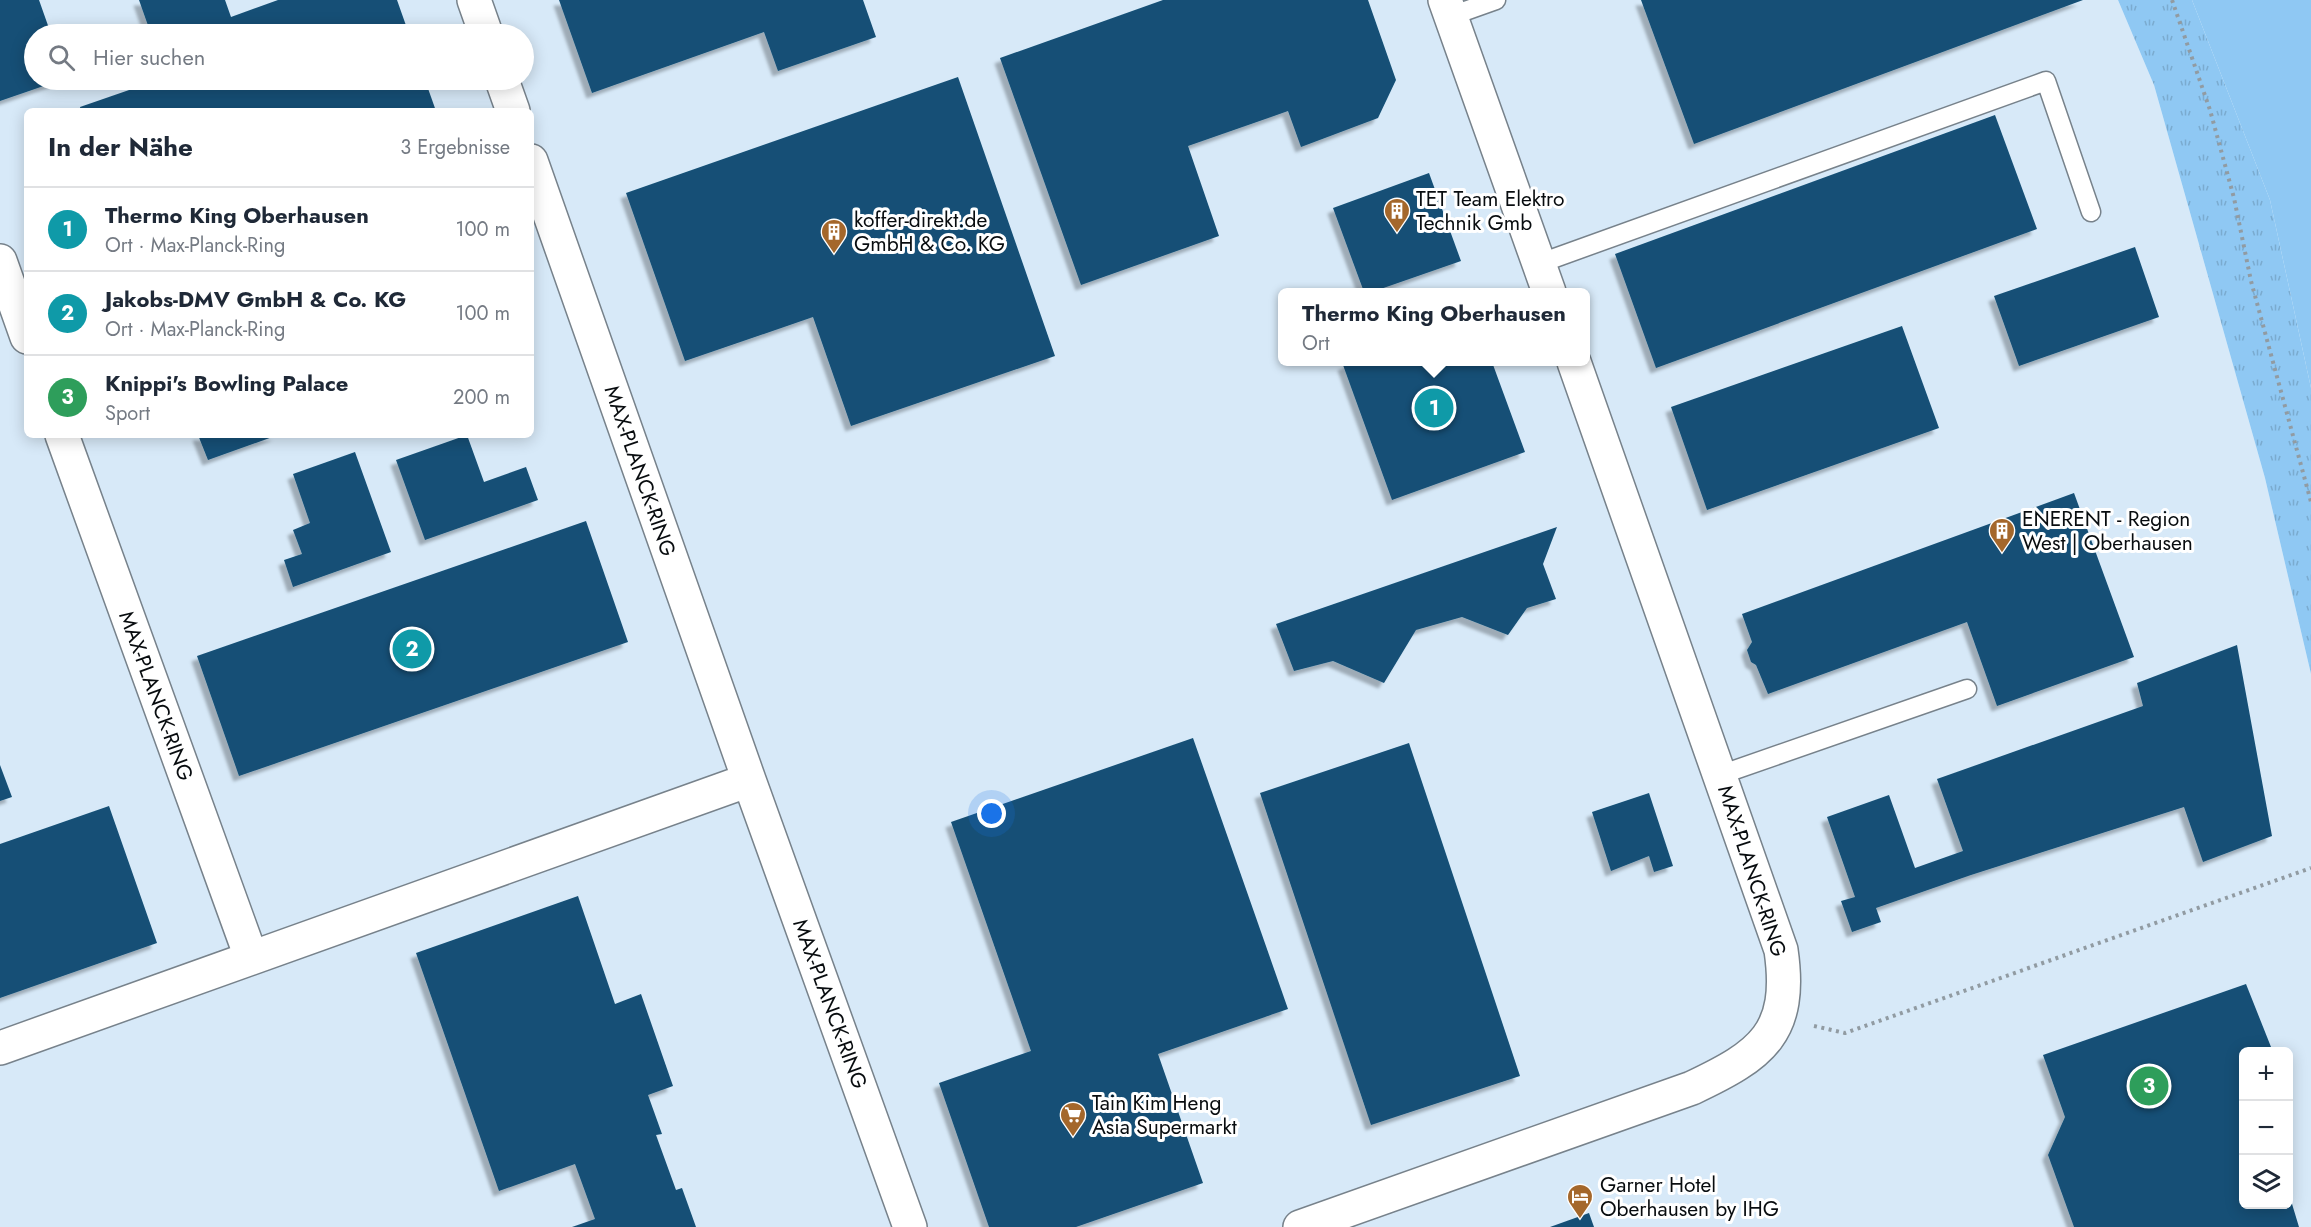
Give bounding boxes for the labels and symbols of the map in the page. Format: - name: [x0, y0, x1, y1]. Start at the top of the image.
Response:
- place label: TET Team Elektro Technik Gmb: [1416, 184, 1564, 238]
- building icon: TET Team Elektro Technik Gmb: [1382, 196, 1412, 234]
- place label: koffer-direkt.de GmbH & Co. KG: [854, 205, 1005, 259]
- building icon: koffer-direkt.de GmbH & Co. KG: [819, 217, 849, 255]
- street label: MAX-PLANCK-RING: [597, 382, 683, 560]
- pin: 1: [1414, 386, 1454, 430]
- place label: ENERENT - Region West | Oberhausen: [2022, 504, 2193, 558]
- building icon: ENERENT - Region West | Oberhausen: [1987, 516, 2017, 554]
- street label: MAX-PLANCK-RING: [111, 607, 201, 785]
- pin: 2: [392, 626, 432, 672]
- street label: MAX-PLANCK-RING: [1710, 781, 1794, 961]
- your location: [977, 799, 1006, 828]
- street label: MAX-PLANCK-RING: [785, 915, 875, 1093]
- pin: 3: [2130, 1064, 2168, 1108]
- place label: Tain Kim Heng Asia Supermarkt: [1092, 1088, 1237, 1142]
- supermarket icon: Tain Kim Heng Asia Supermarkt: [1058, 1100, 1088, 1138]
- place label: Garner Hotel Oberhausen by IHG: [1600, 1170, 1779, 1224]
- hotel icon: Garner Hotel Oberhausen by IHG: [1565, 1182, 1595, 1220]

